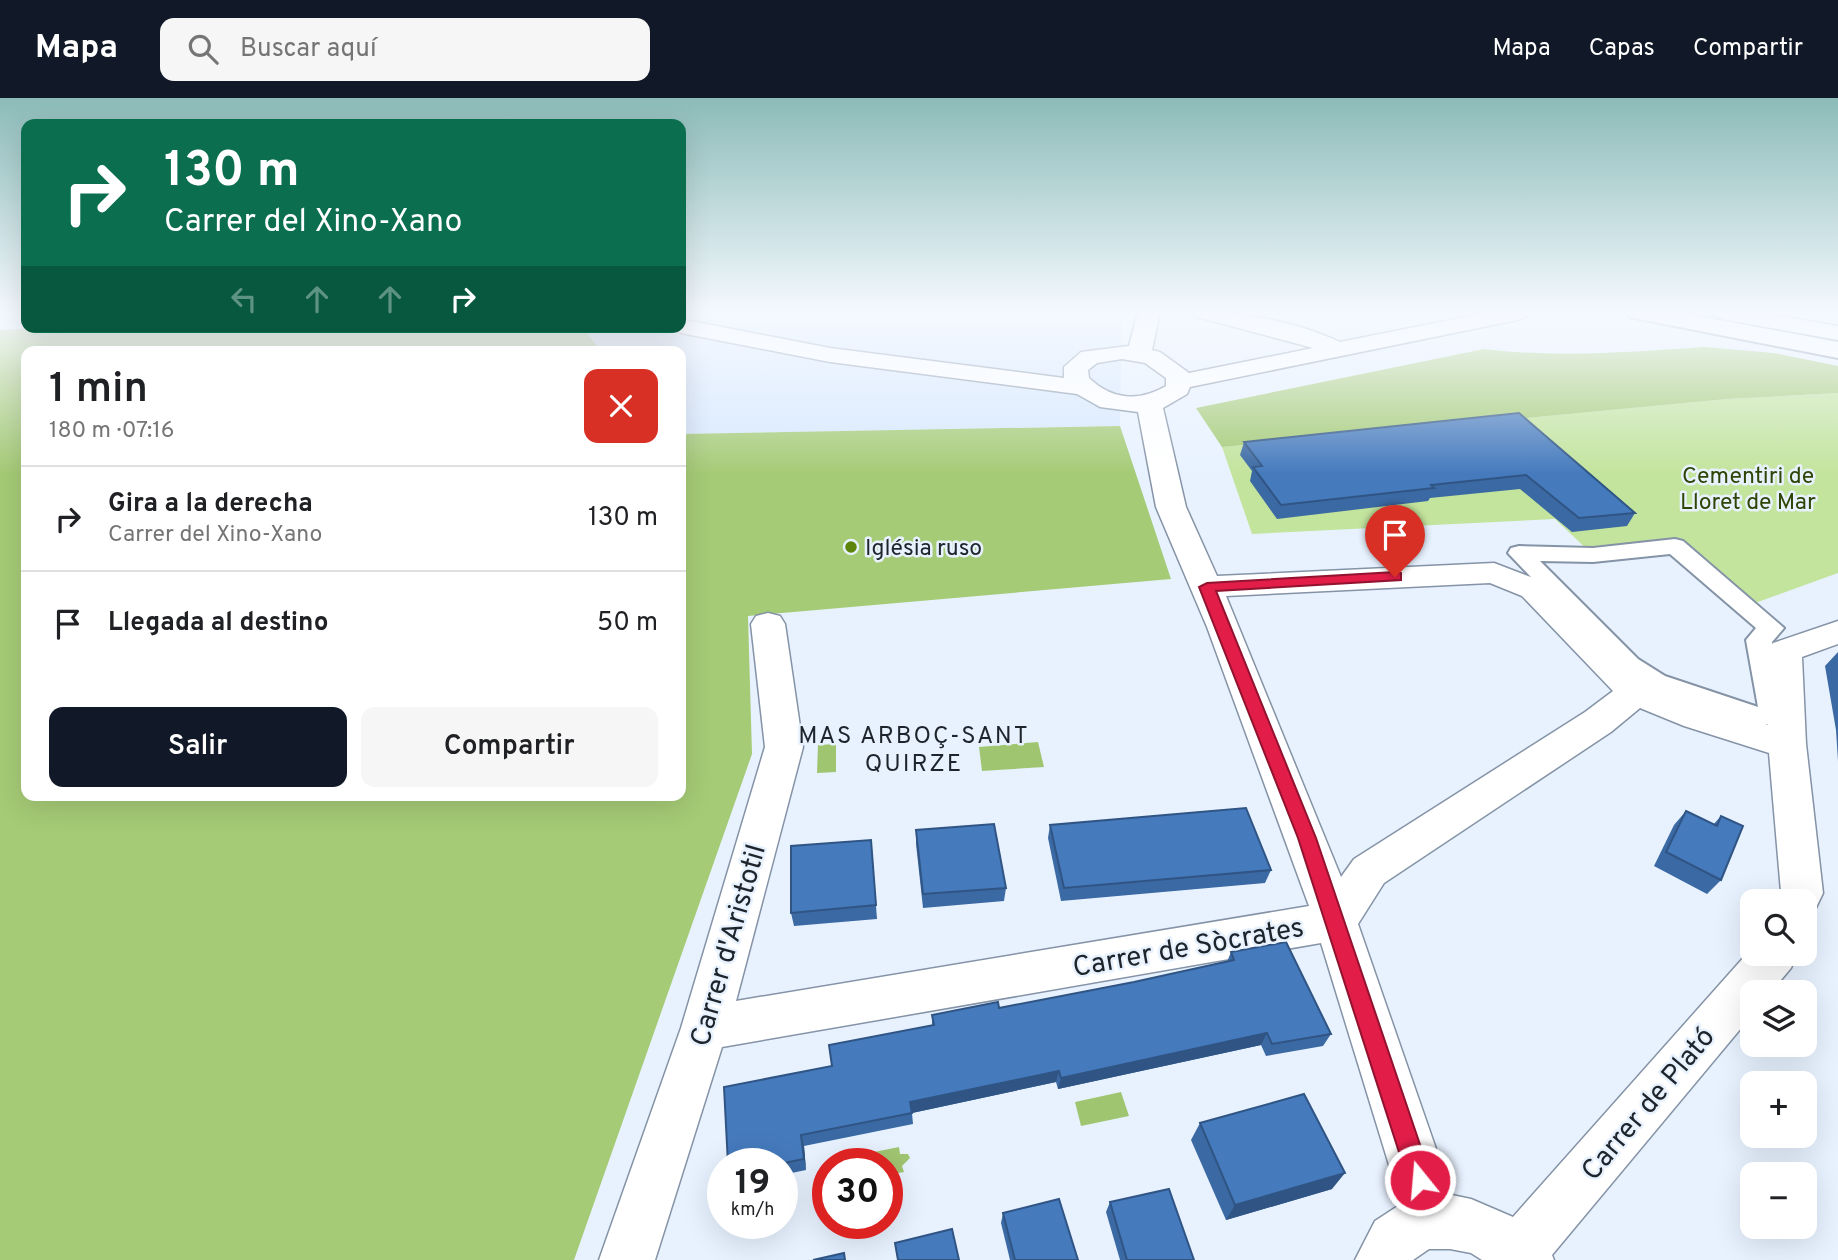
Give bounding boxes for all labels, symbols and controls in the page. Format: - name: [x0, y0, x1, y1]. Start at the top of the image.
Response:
- search box: [160, 18, 650, 81]
- text: Mapa: [35, 28, 118, 70]
- icon: search: [184, 30, 222, 68]
- text: Buscar aquí: [240, 33, 377, 66]
- text: Mapa: [1493, 34, 1551, 64]
- text: Capas: [1589, 34, 1655, 64]
- text: Compartir: [1693, 34, 1803, 64]
- text: 130 m: [164, 142, 300, 204]
- icon: right: [49, 147, 140, 238]
- text: Carrer del Xino-Xano: [164, 203, 462, 243]
- icon: left: [225, 280, 263, 318]
- icon: ahead: [298, 280, 336, 318]
- icon: ahead: [371, 280, 409, 318]
- icon: right: [444, 280, 482, 318]
- text: 1 min: [49, 364, 148, 417]
- button: close: [584, 369, 658, 443]
- text: 180 m · 07:16: [49, 417, 175, 446]
- park label: Cementiri de Lloret de Mar: [1680, 463, 1816, 518]
- text: Gira a la derecha: [108, 488, 313, 521]
- icon: right: [49, 500, 87, 538]
- text: 130 m: [588, 502, 658, 535]
- pin: [1365, 505, 1425, 577]
- icon: arrive: [1376, 516, 1414, 554]
- text: Carrer del Xino-Xano: [108, 521, 322, 550]
- place label: Iglésia ruso: [865, 535, 982, 564]
- marker: Iglésia ruso: [843, 539, 859, 555]
- icon: arrive: [49, 605, 87, 643]
- text: Llegada al destino: [108, 607, 328, 640]
- text: 50 m: [597, 607, 658, 640]
- button: Salir: [49, 707, 347, 787]
- button: Compartir: [361, 707, 658, 787]
- district label: MAS ARBOÇ-SANT QUIRZE: [798, 722, 1030, 780]
- street label: Carrer d'Aristotil: [684, 841, 776, 1051]
- map controls: [1740, 889, 1817, 1239]
- button: search: [1740, 889, 1817, 966]
- street label: Carrer de Sòcrates: [1070, 911, 1307, 987]
- button: layers: [1740, 980, 1817, 1057]
- street label: Carrer de Plató: [1575, 1021, 1724, 1189]
- button: +: [1740, 1071, 1817, 1148]
- position arrow: [1383, 1143, 1457, 1217]
- speed limit sign: 30: [812, 1148, 903, 1239]
- text: 19: [735, 1162, 770, 1206]
- button: −: [1740, 1162, 1817, 1239]
- text: km/h: [731, 1199, 774, 1222]

